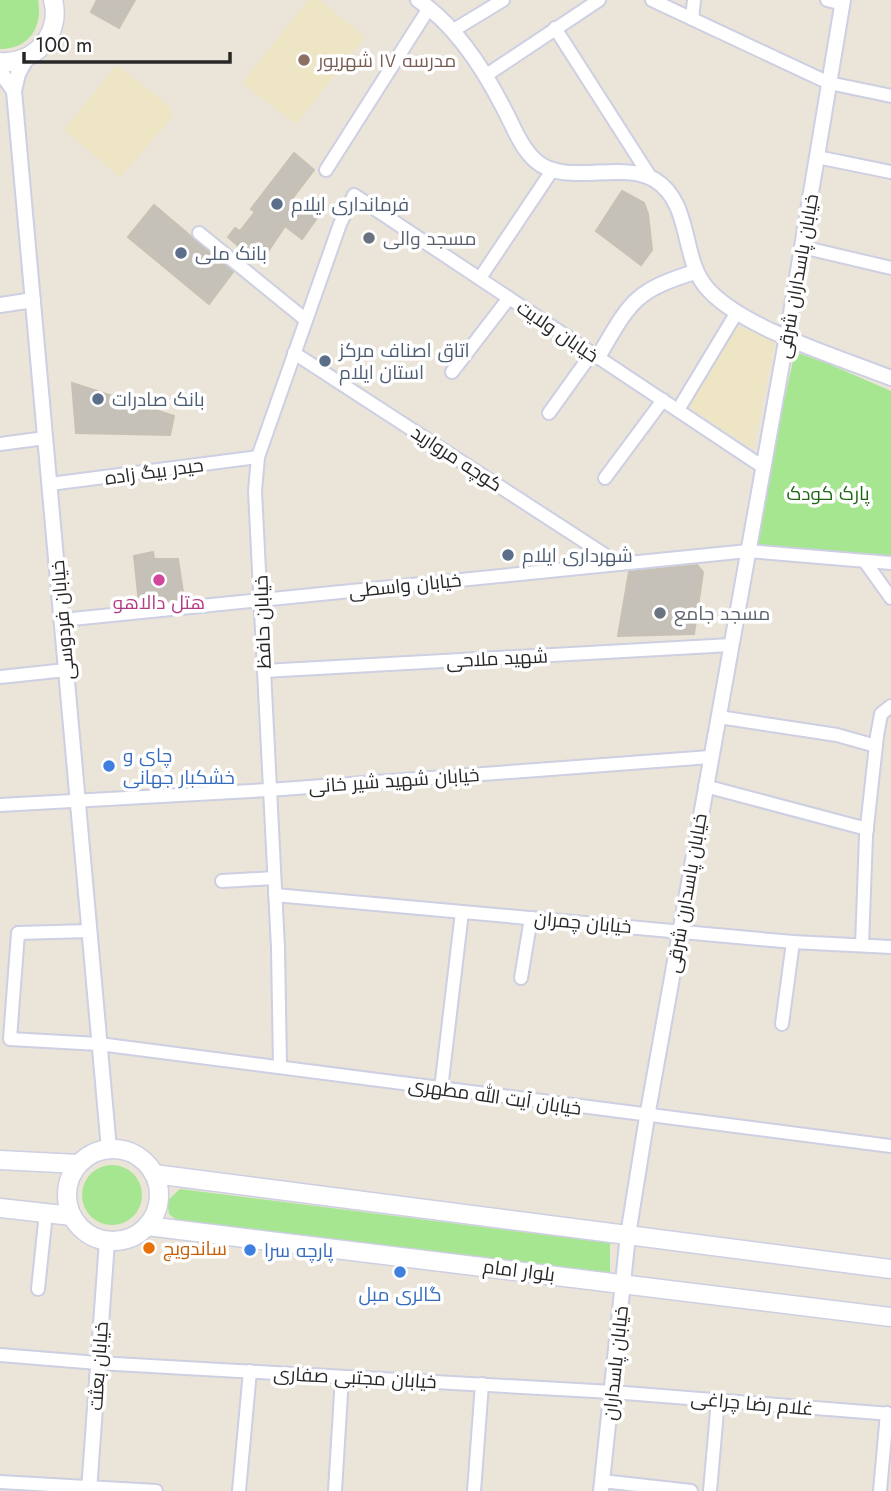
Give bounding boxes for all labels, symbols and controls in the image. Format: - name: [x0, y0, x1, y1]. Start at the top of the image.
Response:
- scale bar: [24, 21, 231, 65]
- text: 100 m: [35, 30, 92, 60]
- place label: مدرسه ۱۷ شهریور: [317, 47, 456, 74]
- marker: مدرسه ۱۷ شهریور: [296, 52, 312, 68]
- place label: فرمانداری ایلام: [291, 191, 409, 218]
- street label: خیابان پاسداران شرقی: [770, 192, 825, 360]
- marker: فرمانداری ایلام: [269, 196, 285, 212]
- place label: مسجد والی: [383, 225, 476, 252]
- marker: مسجد والی: [361, 230, 377, 246]
- place label: بانک ملی: [195, 240, 267, 267]
- marker: بانک ملی: [173, 245, 189, 261]
- street label: خیابان ولایت: [511, 294, 604, 369]
- place label: اتاق اصناف مرکز استان ایلام: [338, 337, 470, 386]
- marker: اتاق اصناف مرکز استان ایلام: [317, 353, 333, 369]
- place label: بانک صادرات: [112, 386, 204, 413]
- marker: بانک صادرات: [90, 391, 106, 407]
- street label: کوچه مروارید: [406, 419, 508, 498]
- street label: حیدر بیگ زاده: [103, 451, 205, 492]
- park label: پارک کودک: [786, 480, 870, 507]
- place label: شهرداری ایلام: [522, 542, 633, 569]
- marker: شهرداری ایلام: [500, 547, 516, 563]
- street label: خیابان فردوسی: [44, 559, 81, 681]
- street label: خیابان واسطی: [347, 566, 463, 605]
- marker: هتل دالاهو: [151, 572, 167, 588]
- street label: خیابان حافظ: [247, 575, 278, 669]
- place label: هتل دالاهو: [113, 589, 205, 616]
- place label: مسجد جامع: [674, 600, 770, 627]
- marker: مسجد جامع: [652, 605, 668, 621]
- street label: شهید ملاحی: [445, 642, 549, 675]
- place label: چای و خشکبار جهانی: [123, 742, 235, 791]
- marker: چای و خشکبار جهانی: [101, 758, 117, 774]
- street label: خیابان شهید شیر خانی: [308, 761, 480, 800]
- street label: خیابان پاسدارن شرقی: [659, 811, 714, 975]
- street label: خیابان چمران: [533, 905, 633, 940]
- street label: خیابان آیت الله مطهری: [407, 1071, 583, 1122]
- place label: ساندویچ: [163, 1235, 227, 1262]
- place label: پارچه سرا: [264, 1237, 333, 1264]
- marker: ساندویچ: [141, 1240, 157, 1256]
- marker: پارچه سرا: [242, 1242, 258, 1258]
- street label: بلوار امام: [481, 1253, 557, 1288]
- marker: گالری مبل: [392, 1264, 408, 1280]
- place label: گالری مبل: [358, 1281, 442, 1308]
- street label: خیابان پاسداران: [596, 1304, 635, 1422]
- street label: خیابان بعثت: [82, 1321, 115, 1411]
- street label: خیابان مجتبی صفاری: [273, 1360, 437, 1395]
- street label: غلام رضا چراغی: [690, 1385, 814, 1422]

